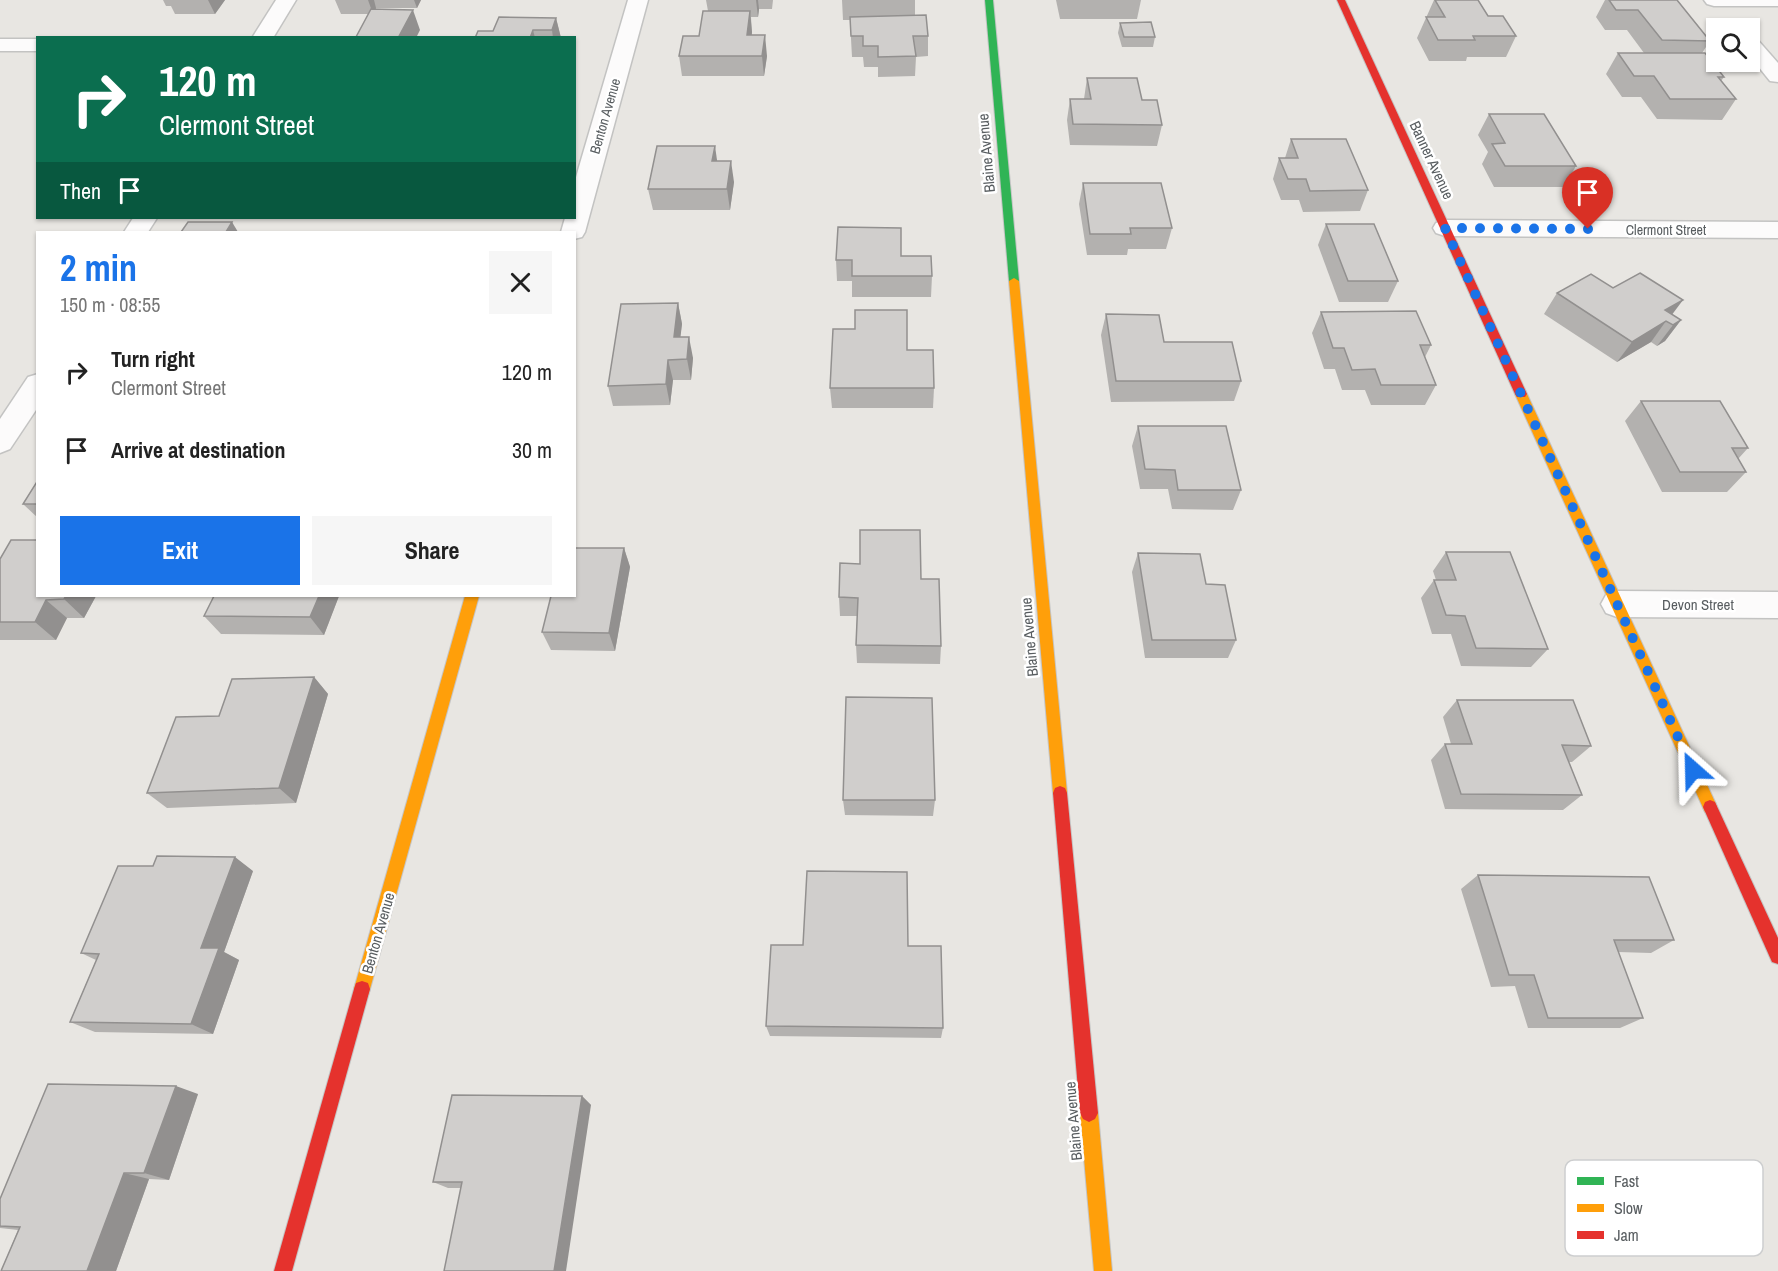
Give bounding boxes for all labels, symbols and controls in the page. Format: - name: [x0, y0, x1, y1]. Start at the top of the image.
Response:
- map controls: [1706, 18, 1760, 72]
- button: search: [1706, 18, 1760, 72]
- text: 120 m: [159, 53, 257, 109]
- icon: right: [60, 60, 138, 138]
- street label: Benton Avenue: [586, 76, 624, 156]
- text: Clermont Street: [159, 107, 314, 143]
- street label: Blaine Avenue: [972, 113, 1000, 193]
- street label: Banner Avenue: [1405, 118, 1459, 203]
- pin: [1562, 167, 1613, 229]
- icon: arrive: [113, 174, 146, 207]
- text: Then: [60, 176, 101, 206]
- icon: arrive: [1571, 176, 1604, 209]
- street label: Clermont Street: [1626, 221, 1706, 239]
- text: 2 min: [60, 244, 137, 292]
- button: close: [489, 251, 552, 314]
- text: 150 m · 08:55: [60, 291, 160, 318]
- text: Turn right: [111, 344, 195, 374]
- icon: right: [60, 356, 93, 389]
- text: 120 m: [502, 357, 552, 387]
- text: Clermont Street: [111, 374, 226, 401]
- icon: arrive: [60, 434, 93, 467]
- text: Arrive at destination: [111, 435, 285, 465]
- text: 30 m: [512, 435, 552, 465]
- button: Exit: [60, 516, 300, 585]
- button: Share: [312, 516, 552, 585]
- street label: Devon Street: [1662, 594, 1734, 615]
- street label: Blaine Avenue: [1015, 597, 1043, 677]
- position arrow: [1661, 738, 1725, 802]
- street label: Benton Avenue: [356, 890, 400, 976]
- street label: Blaine Avenue: [1059, 1081, 1087, 1161]
- legend: [1565, 1160, 1763, 1256]
- text: Fast: [1614, 1170, 1639, 1192]
- text: Slow: [1614, 1197, 1643, 1219]
- text: Jam: [1614, 1224, 1639, 1246]

